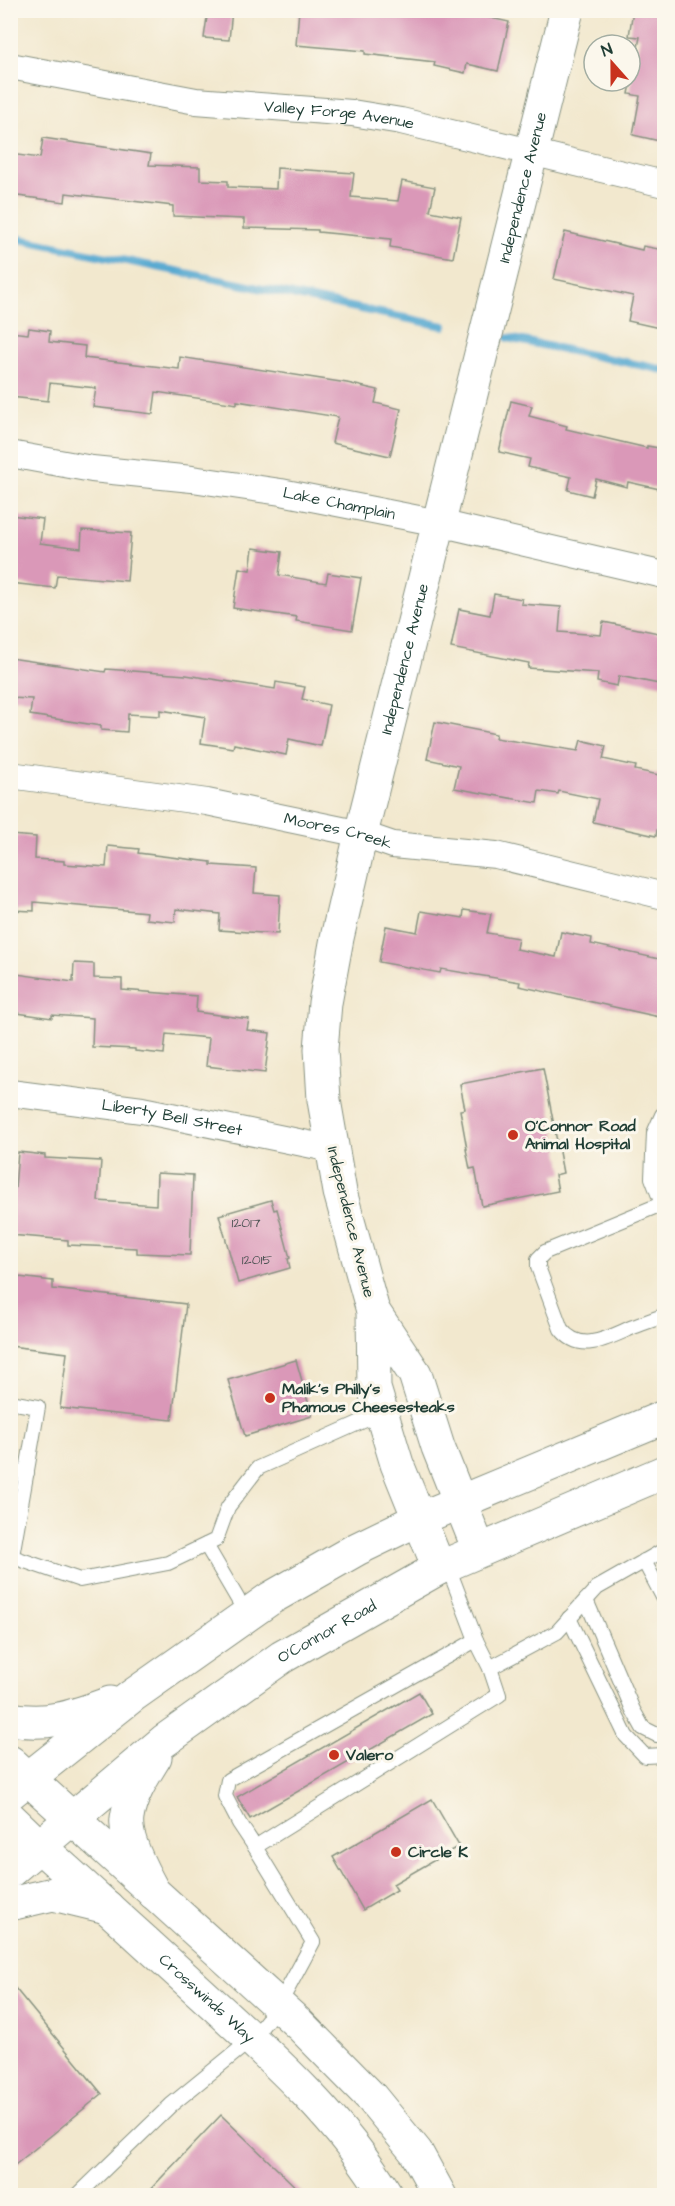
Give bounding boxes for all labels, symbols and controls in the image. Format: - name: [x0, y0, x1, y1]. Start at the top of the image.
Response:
- north arrow: [582, 33, 642, 93]
- text: N: [598, 38, 616, 62]
- street label: Valley Forge Avenue: [263, 95, 417, 135]
- street label: Independence Avenue: [493, 109, 552, 265]
- street label: Lake Champlain: [281, 482, 397, 525]
- street label: Independence Avenue: [375, 581, 434, 737]
- street label: Moores Creek: [282, 807, 395, 855]
- street label: Liberty Bell Street: [101, 1094, 245, 1141]
- place label: O'Connor Road Animal Hospital: [525, 1115, 636, 1155]
- marker: O'Connor Road Animal Hospital: [506, 1128, 520, 1142]
- street label: Independence Avenue: [322, 1144, 380, 1300]
- house number: 12017: [231, 1213, 261, 1233]
- house number: 12015: [242, 1250, 272, 1270]
- place label: Malik's Philly's Phamous Cheesesteaks: [282, 1378, 455, 1418]
- marker: Malik's Philly's Phamous Cheesesteaks: [263, 1391, 277, 1405]
- street label: O'Connor Road: [273, 1595, 380, 1668]
- place label: Valero: [345, 1744, 394, 1766]
- marker: Valero: [327, 1748, 341, 1762]
- place label: Circle K: [408, 1841, 468, 1863]
- marker: Circle K: [389, 1845, 403, 1859]
- street label: Crosswinds Way: [154, 1949, 260, 2049]

